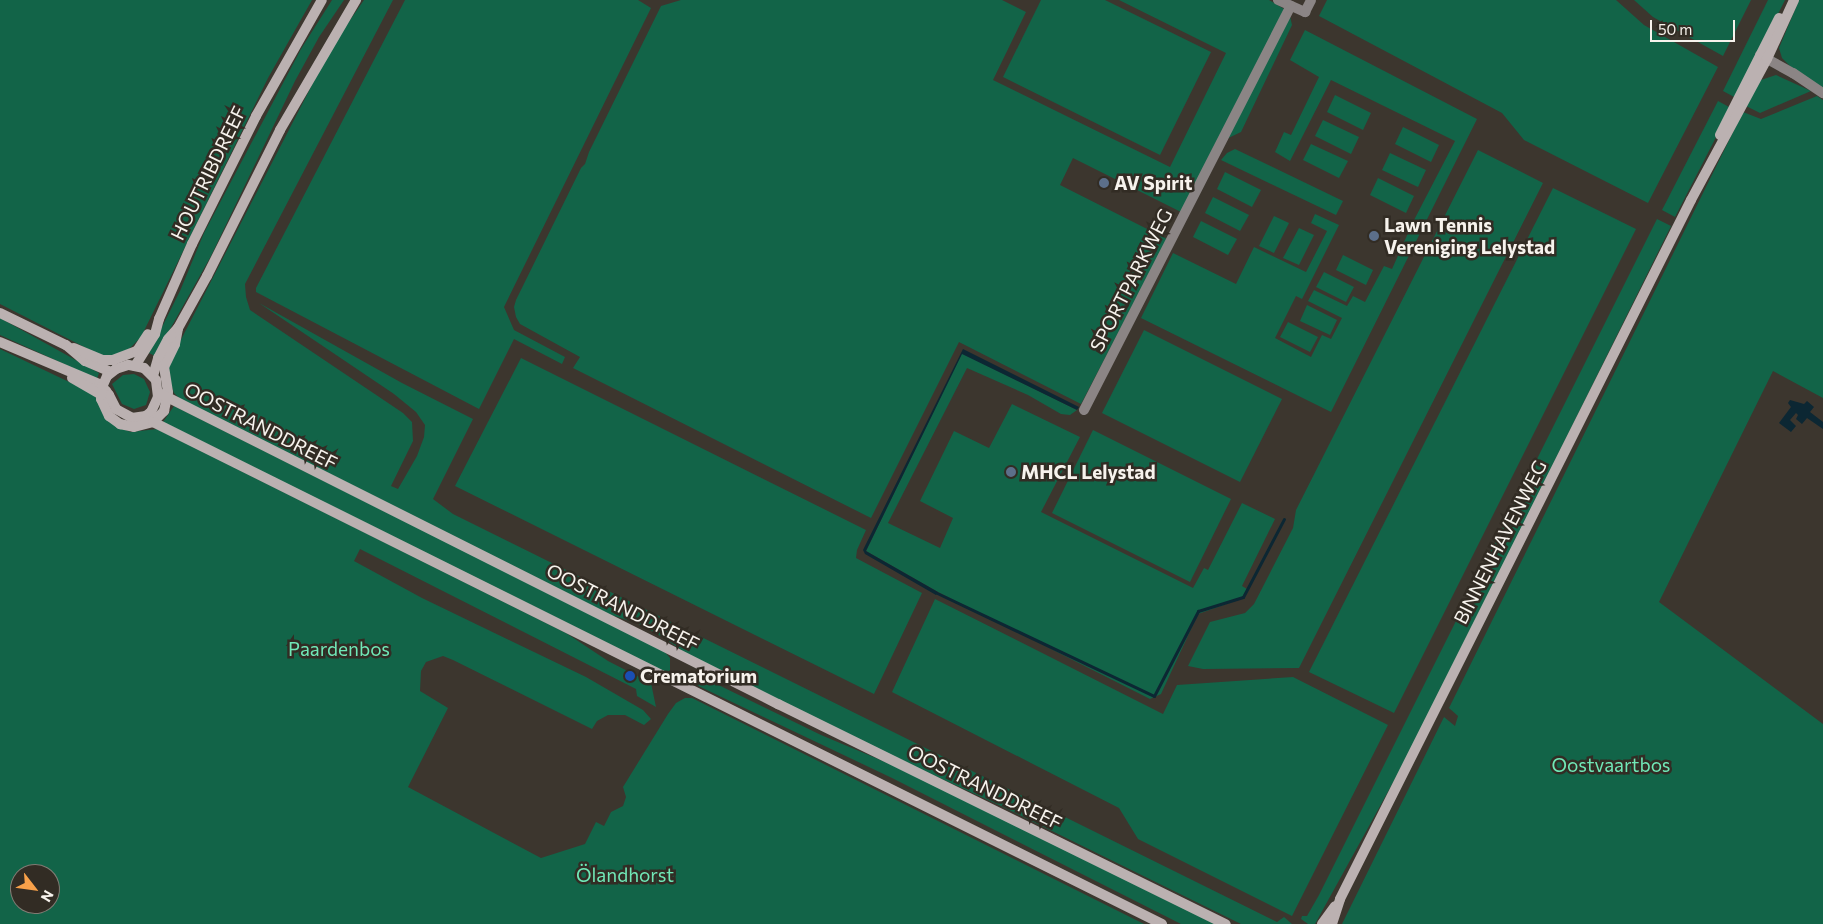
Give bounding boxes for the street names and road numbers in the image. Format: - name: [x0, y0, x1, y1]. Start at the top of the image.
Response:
- street label: HOUTRIBDREEF: [166, 102, 250, 244]
- street label: SPORTPARKWEG: [1085, 205, 1177, 355]
- street label: OOSTRANDDREEF: [181, 378, 341, 474]
- street label: BINNENHAVENWEG: [1449, 456, 1551, 628]
- street label: OOSTRANDDREEF: [543, 559, 703, 655]
- street label: OOSTRANDDREEF: [904, 740, 1066, 834]

